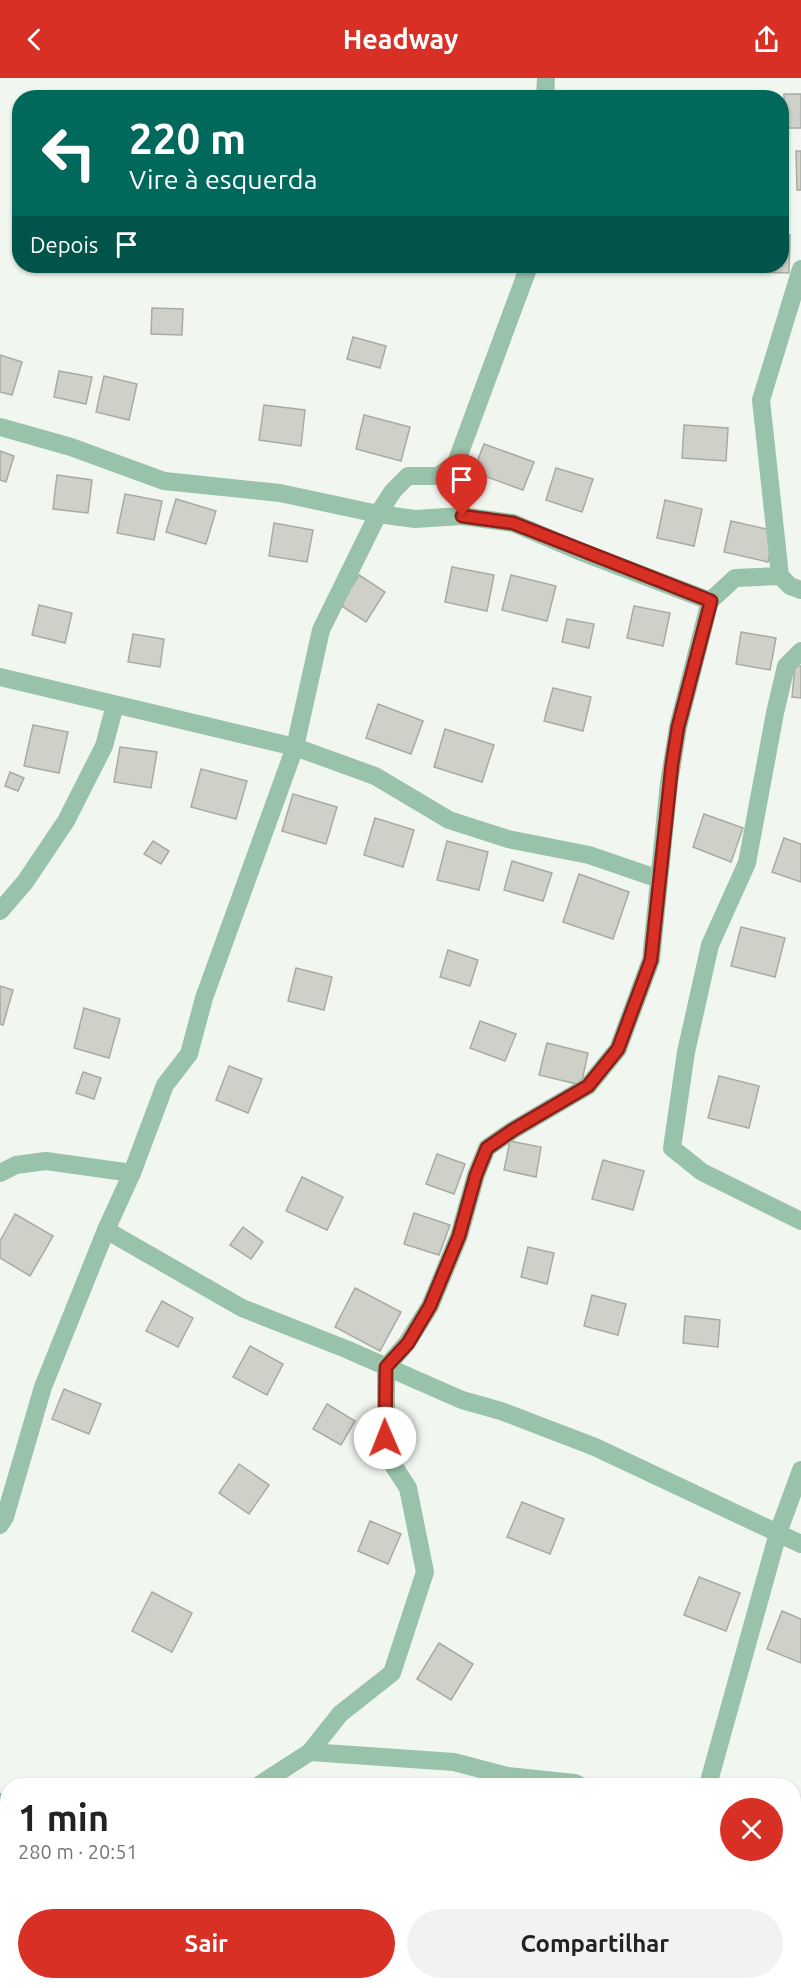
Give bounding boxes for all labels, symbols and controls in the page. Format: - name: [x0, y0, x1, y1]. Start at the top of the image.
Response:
- icon: back: [18, 23, 51, 56]
- icon: share: [750, 23, 783, 56]
- text: Headway: [343, 24, 458, 54]
- icon: left: [30, 114, 108, 192]
- text: 220 m: [129, 115, 246, 162]
- text: Vire à esquerda: [129, 164, 318, 194]
- icon: arrive: [110, 228, 143, 261]
- text: Depois: [30, 232, 98, 257]
- pin: [436, 454, 487, 516]
- icon: arrive: [445, 463, 478, 496]
- position arrow: [353, 1406, 417, 1470]
- text: 1 min: [18, 1797, 109, 1838]
- button: close: [720, 1798, 783, 1861]
- text: 280 m · 20:51: [18, 1840, 138, 1863]
- button: Sair: [18, 1909, 395, 1978]
- button: Compartilhar: [407, 1909, 783, 1978]

